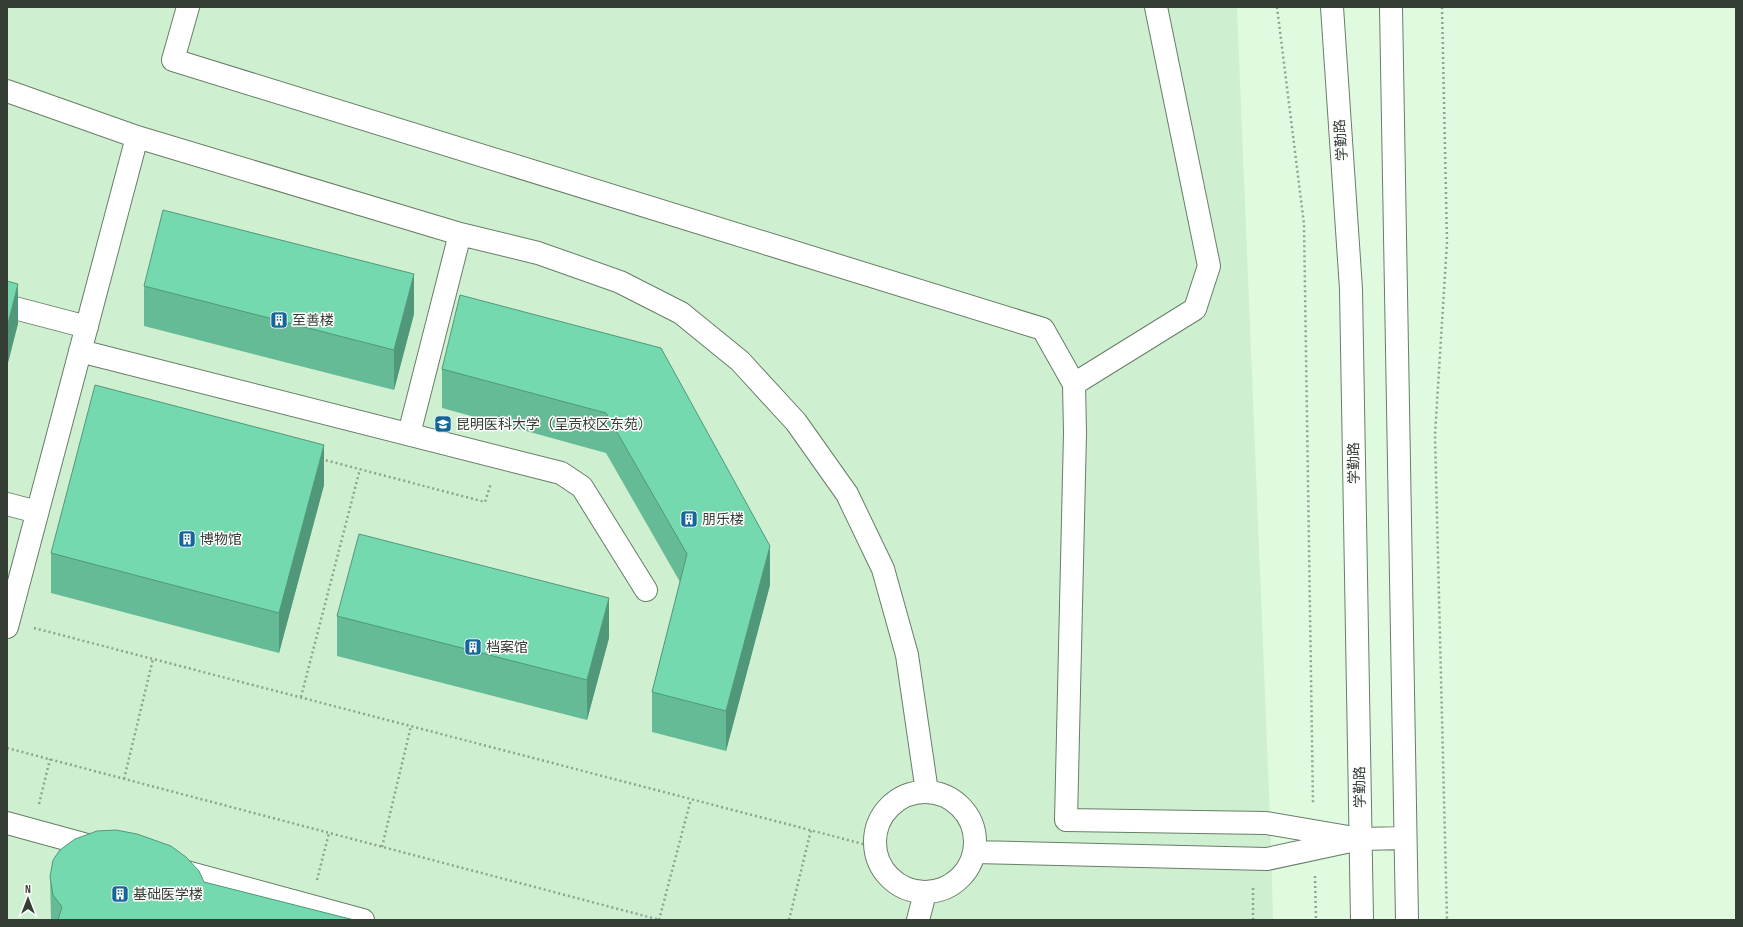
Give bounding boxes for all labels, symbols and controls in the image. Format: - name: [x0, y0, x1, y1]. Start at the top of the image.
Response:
- street label: 学勤路: [1331, 118, 1351, 162]
- building icon: 至善楼: [269, 310, 289, 330]
- place label: 至善楼: [292, 312, 334, 329]
- school or university icon: 昆明医科大学（呈贡校区东苑）: [433, 414, 453, 434]
- place label: 昆明医科大学（呈贡校区东苑）: [456, 416, 652, 433]
- street label: 学勤路: [1345, 442, 1363, 484]
- building icon: 朋乐楼: [679, 509, 699, 529]
- place label: 朋乐楼: [702, 511, 744, 528]
- building icon: 博物馆: [177, 529, 197, 549]
- place label: 博物馆: [200, 531, 242, 548]
- building icon: 档案馆: [463, 637, 483, 657]
- place label: 档案馆: [486, 639, 528, 656]
- street label: 学勤路: [1351, 766, 1369, 808]
- north arrow: [8, 879, 48, 919]
- text: N: [25, 883, 31, 896]
- building icon: 基础医学楼: [110, 884, 130, 904]
- place label: 基础医学楼: [133, 886, 203, 903]

